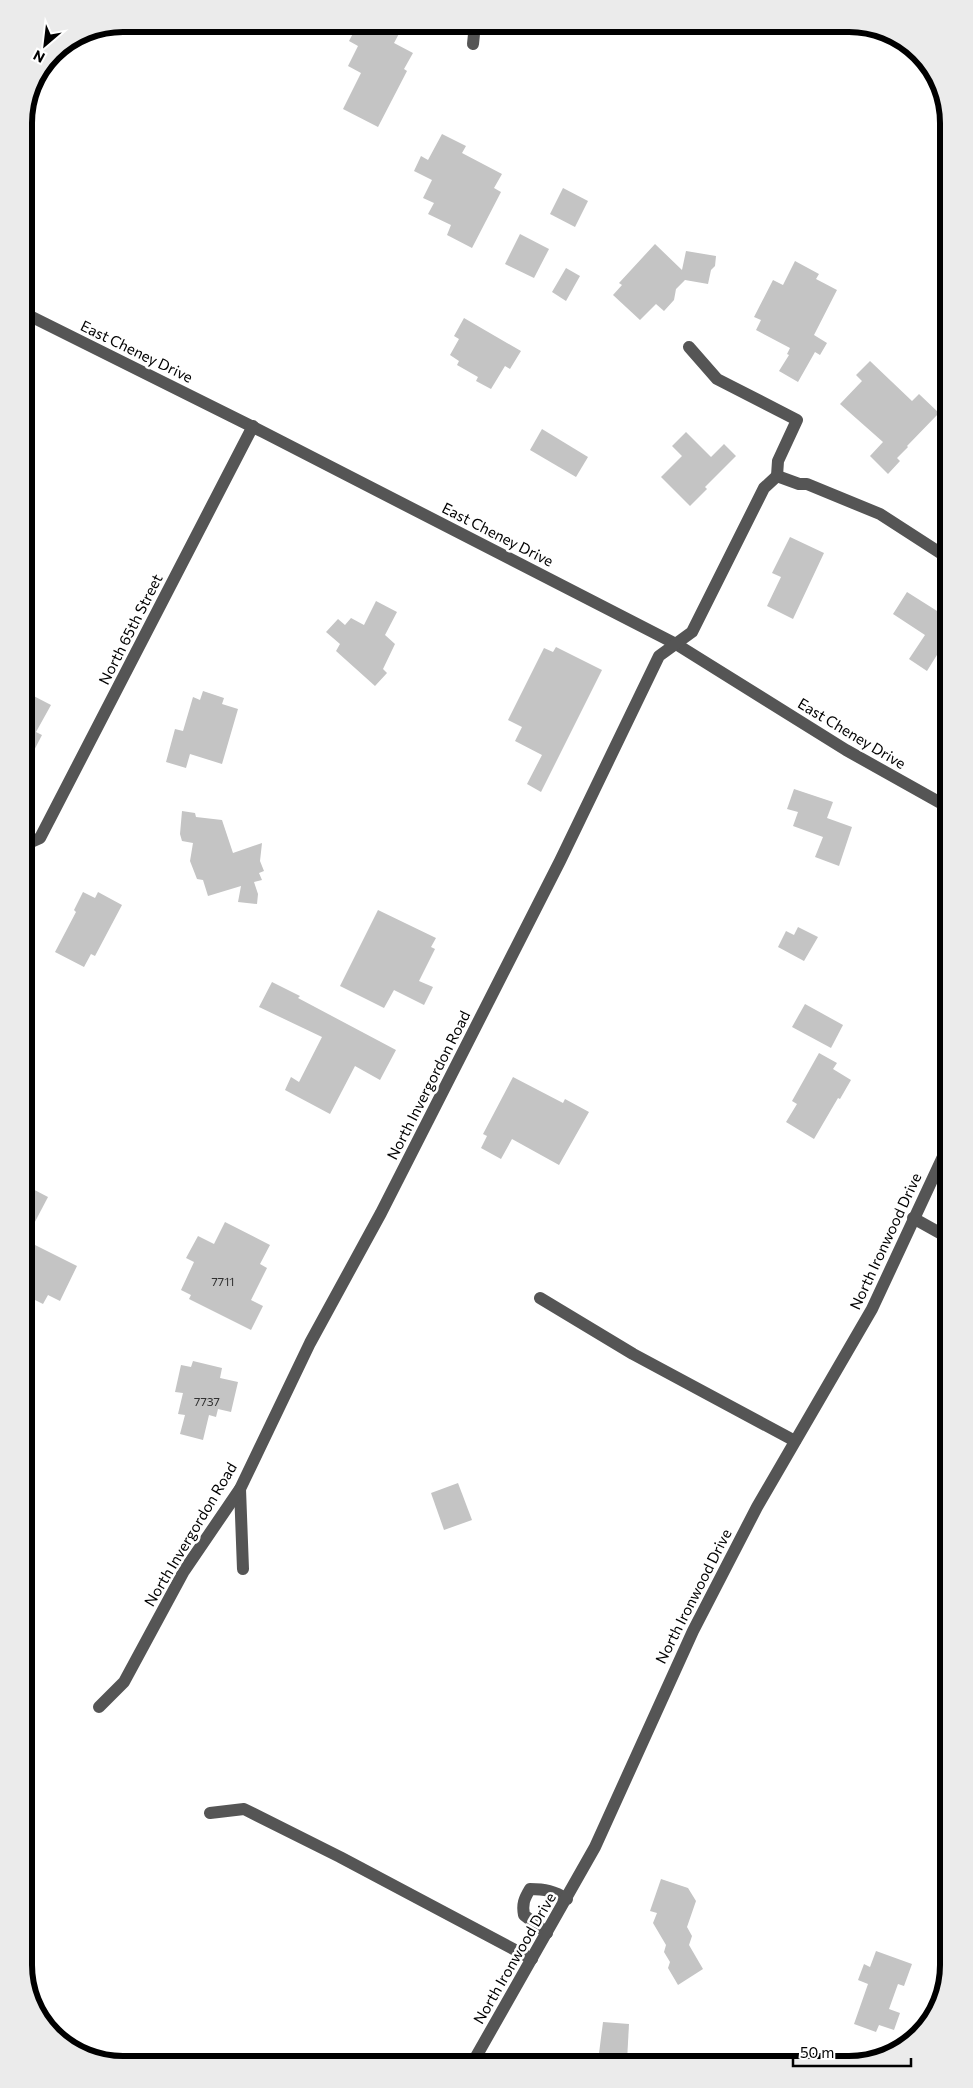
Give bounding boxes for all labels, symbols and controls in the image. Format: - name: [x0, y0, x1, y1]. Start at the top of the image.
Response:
- north arrow: [20, 20, 70, 70]
- text: N: [30, 47, 47, 67]
- street label: East Cheney Drive: [78, 316, 196, 386]
- street label: East Cheney Drive: [439, 498, 557, 570]
- street label: North 65th Street: [94, 571, 166, 687]
- street label: East Cheney Drive: [795, 694, 909, 772]
- street label: North Invergordon Road: [383, 1008, 473, 1162]
- street label: North Ironwood Drive: [845, 1170, 925, 1312]
- house number: 7711: [212, 1274, 234, 1288]
- house number: 7737: [194, 1394, 220, 1408]
- street label: North Invergordon Road: [140, 1459, 240, 1609]
- street label: North Ironwood Drive: [651, 1526, 735, 1666]
- street label: North Ironwood Drive: [469, 1889, 559, 2027]
- scale bar: [793, 2036, 910, 2068]
- text: 50 m: [800, 2043, 834, 2061]

